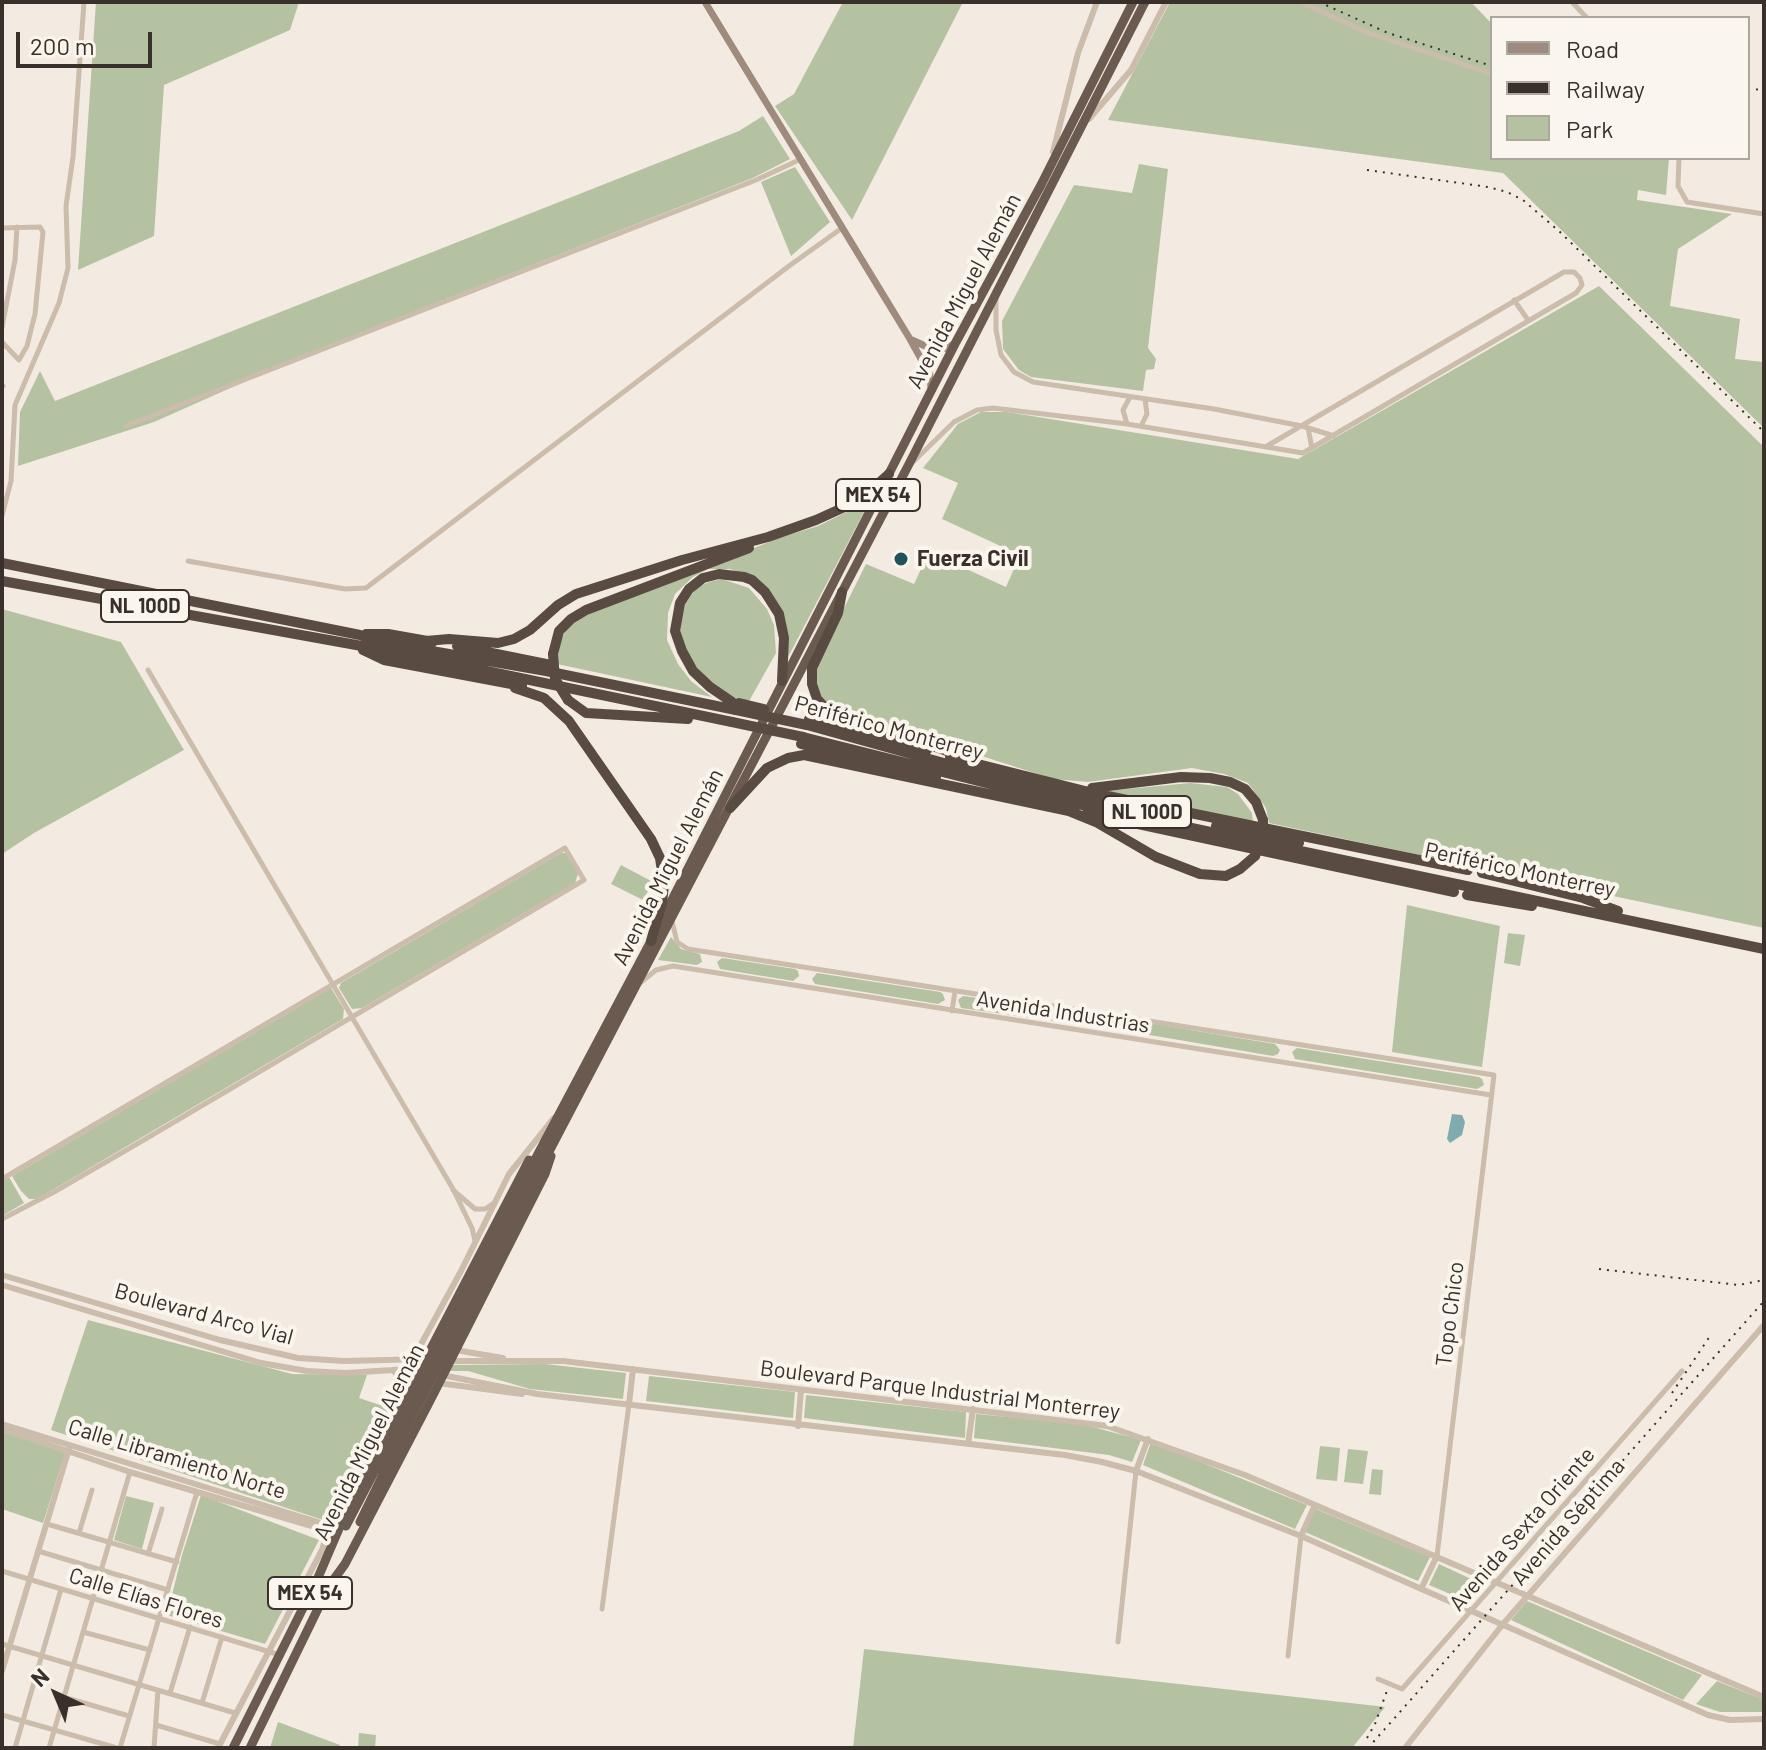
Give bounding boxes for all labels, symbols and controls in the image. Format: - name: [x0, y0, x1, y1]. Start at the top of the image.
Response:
- scale bar: [20, 16, 156, 66]
- legend: [1490, 16, 1750, 160]
- text: 200 m: [30, 31, 95, 60]
- text: Road: [1566, 34, 1619, 63]
- text: Railway: [1566, 74, 1645, 103]
- text: Park: [1566, 114, 1613, 143]
- street label: Avenida Miguel Alemán: [901, 189, 1027, 393]
- road number: MEX 54: [836, 479, 920, 511]
- place label: Fuerza Civil: [917, 546, 1029, 572]
- marker: Fuerza Civil: [892, 550, 910, 568]
- road number: NL 100D: [101, 590, 189, 622]
- street label: Periférico Monterrey: [792, 690, 986, 766]
- street label: Avenida Miguel Alemán: [607, 764, 729, 970]
- road number: NL 100D: [1103, 796, 1191, 828]
- street label: Periférico Monterrey: [1422, 837, 1618, 903]
- street label: Avenida Industrias: [975, 985, 1151, 1039]
- street label: Topo Chico: [1430, 1260, 1470, 1368]
- street label: Boulevard Arco Vial: [112, 1277, 296, 1351]
- street label: Avenida Miguel Alemán: [308, 1339, 430, 1545]
- street label: Boulevard Parque Industrial Monterrey: [759, 1355, 1121, 1425]
- street label: Calle Libramiento Norte: [65, 1413, 289, 1505]
- street label: Avenida Sexta Oriente: [1444, 1442, 1600, 1616]
- street label: Avenida Séptima: [1506, 1453, 1630, 1591]
- street label: Calle Elías Flores: [66, 1562, 226, 1634]
- road number: MEX 54: [268, 1577, 352, 1609]
- north arrow: [16, 1654, 96, 1734]
- text: N: [25, 1662, 54, 1691]

